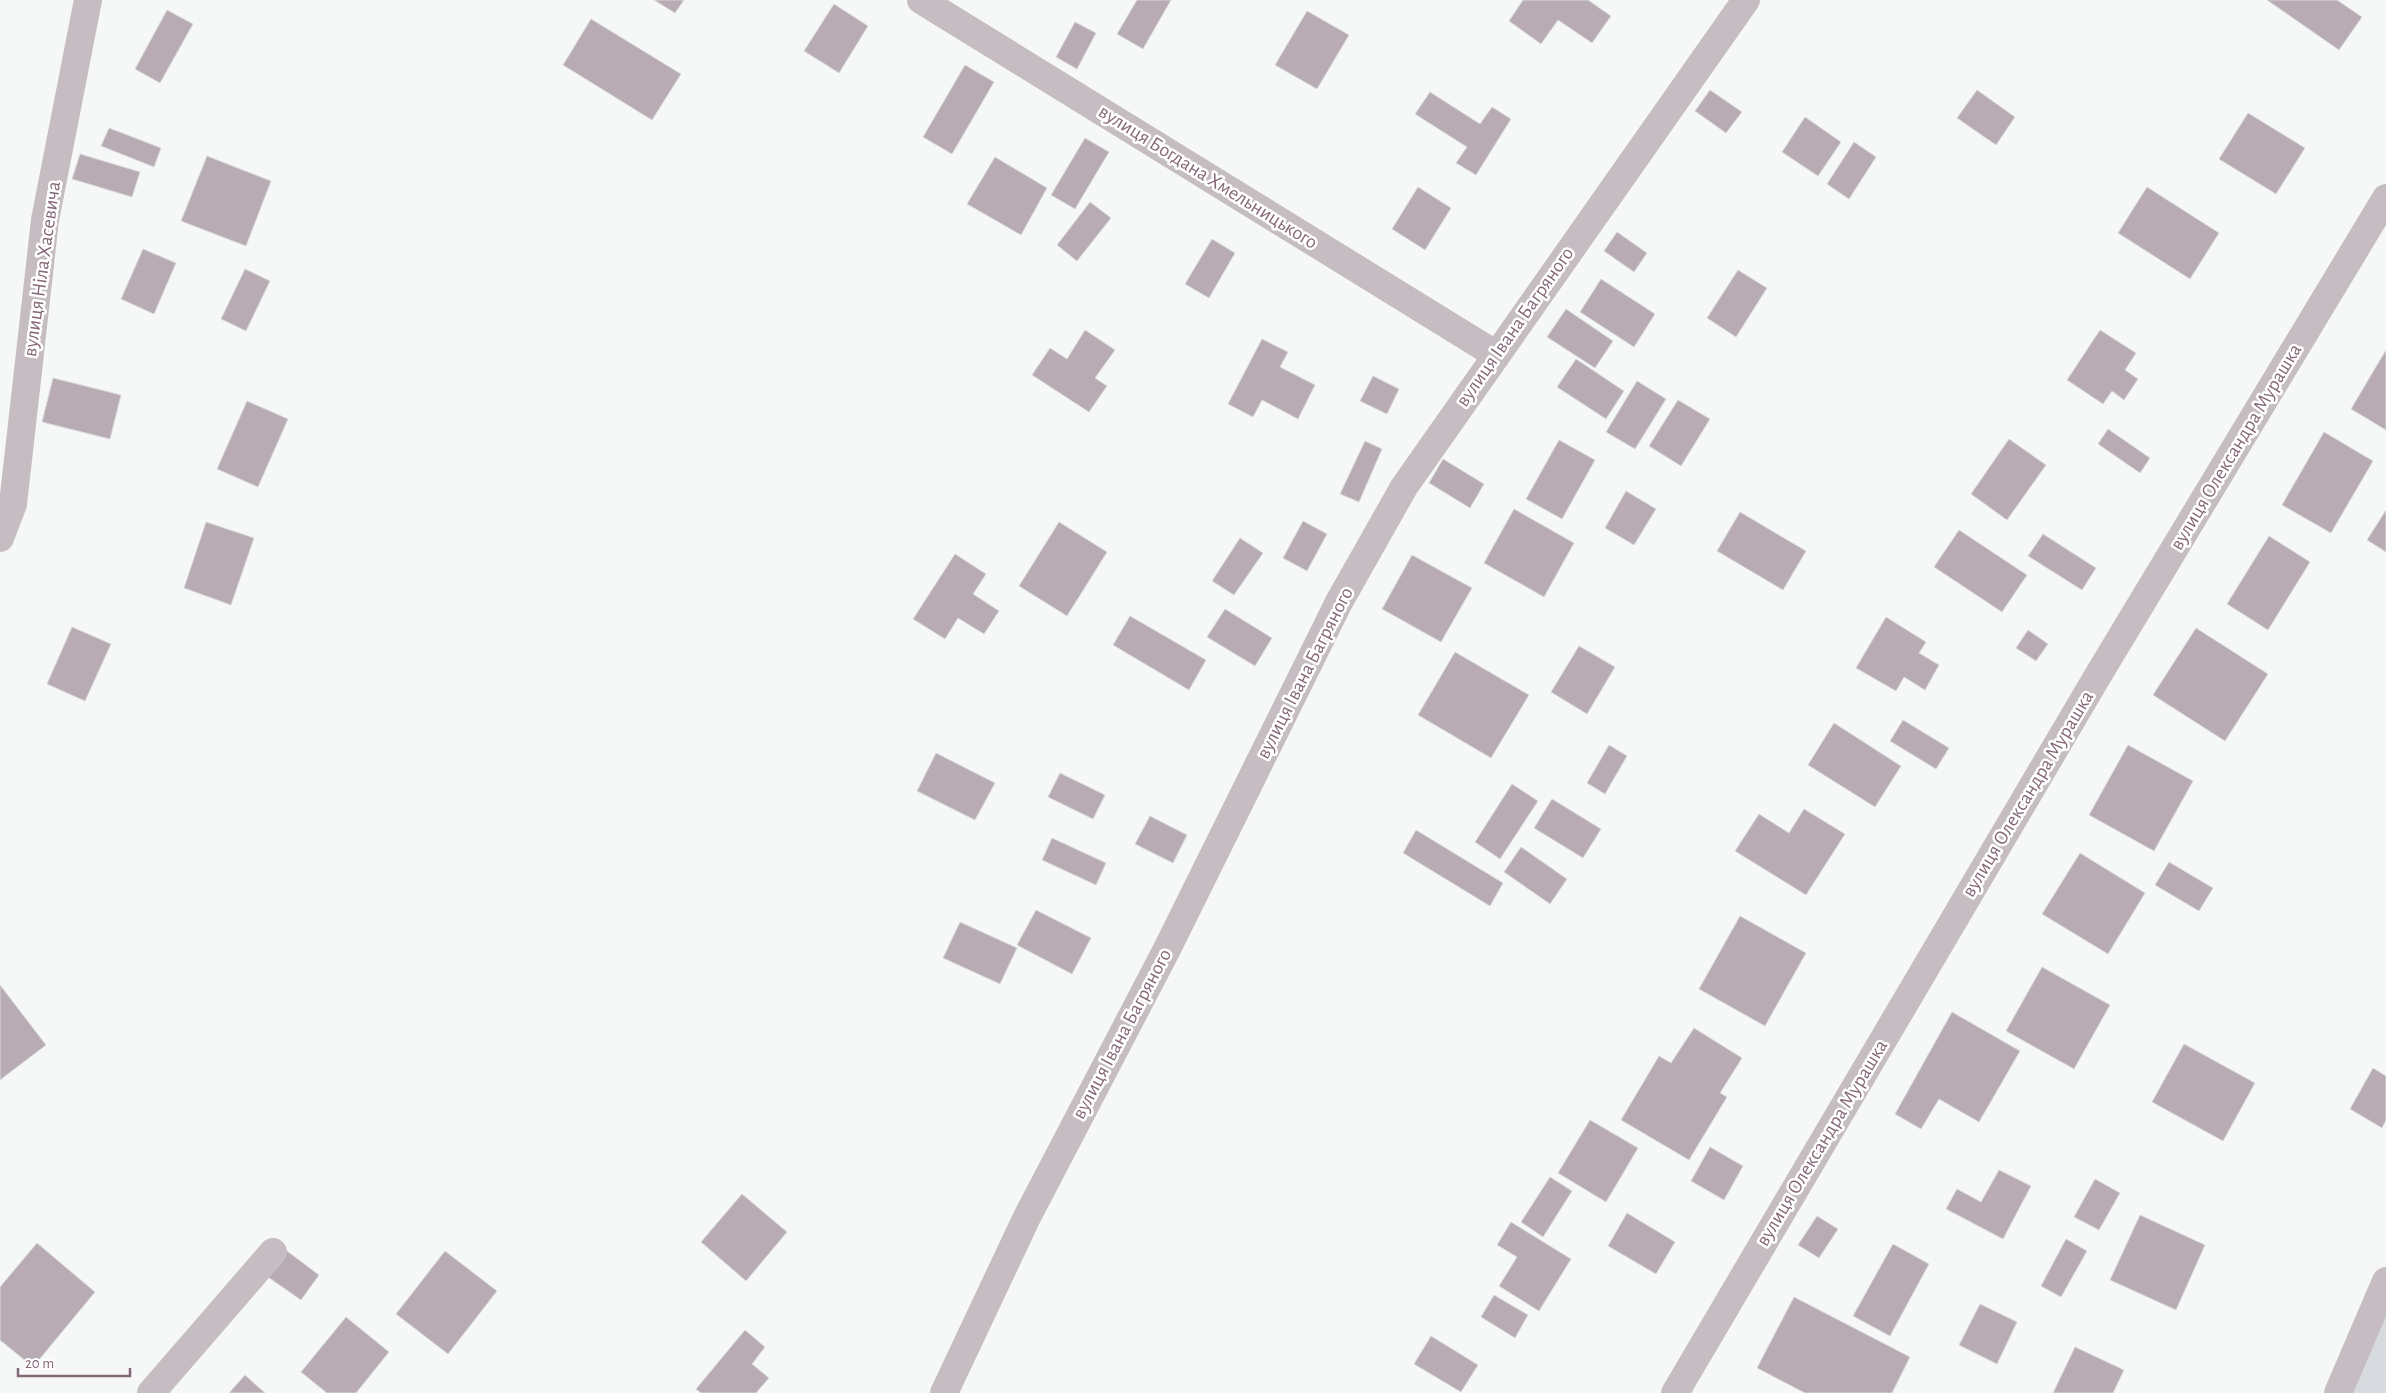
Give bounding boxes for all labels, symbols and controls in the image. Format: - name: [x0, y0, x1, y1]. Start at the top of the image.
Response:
- street label: вулиця Богдана Хмельницького: [1095, 101, 1321, 253]
- street label: вулиця Ніла Хасевича: [20, 180, 64, 358]
- street label: вулиця Івана Багряного: [1452, 244, 1578, 410]
- street label: вулиця Олександра Мурашка: [2167, 340, 2305, 554]
- street label: вулиця Івана Багряного: [1253, 584, 1357, 762]
- street label: вулиця Олександра Мурашка: [1959, 687, 2097, 901]
- street label: вулиця Івана Багряного: [1069, 946, 1175, 1122]
- street label: вулиця Олександра Мурашка: [1753, 1036, 1891, 1250]
- scale bar: [18, 1346, 130, 1378]
- text: 20 m: [25, 1356, 54, 1371]

